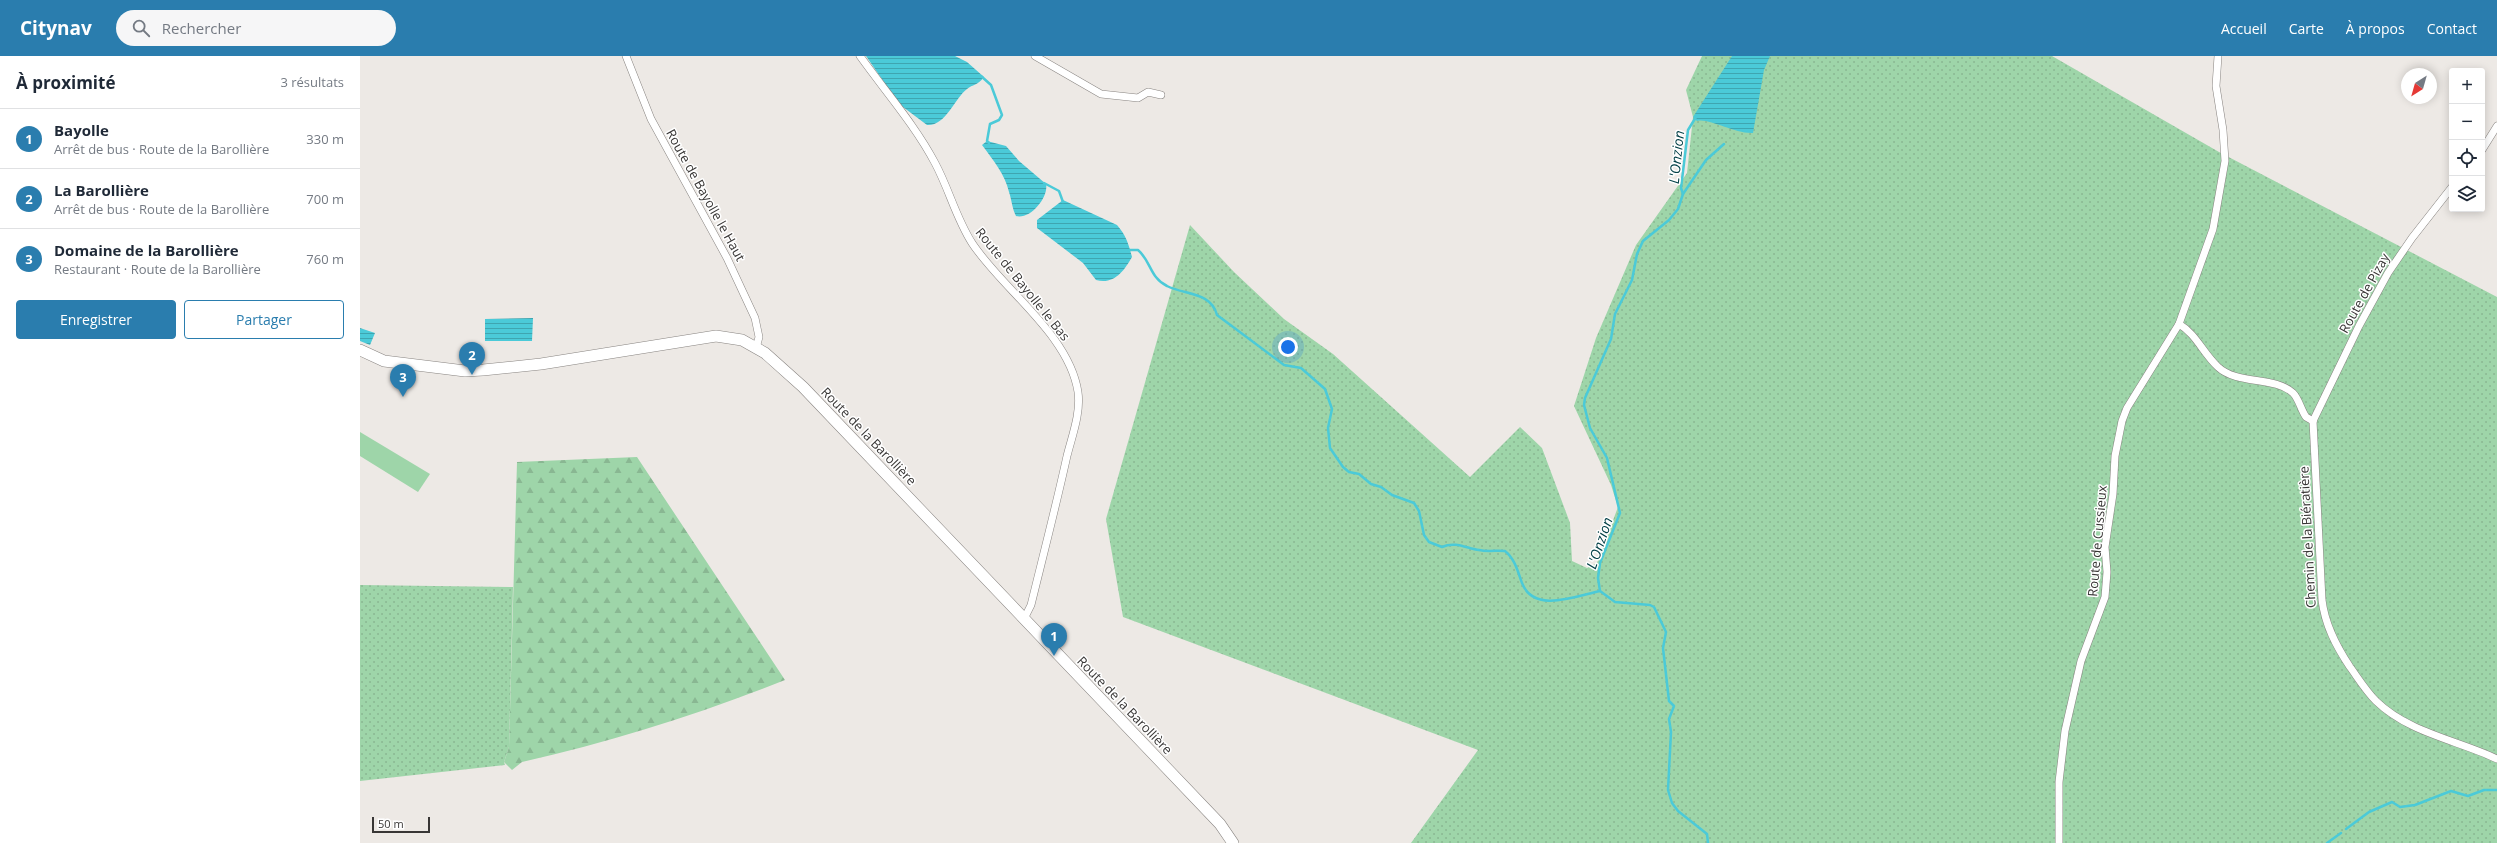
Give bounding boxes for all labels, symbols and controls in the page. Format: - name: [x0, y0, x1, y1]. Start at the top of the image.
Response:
- search box: [116, 10, 396, 46]
- text: Citynav: [20, 15, 92, 41]
- icon: search: [130, 17, 152, 39]
- text: Rechercher: [162, 18, 241, 38]
- text: Accueil: [2221, 19, 2267, 38]
- text: Carte: [2289, 19, 2324, 38]
- text: À propos: [2346, 19, 2405, 38]
- text: Contact: [2427, 19, 2477, 38]
- north arrow: [2401, 68, 2437, 104]
- map controls: [2449, 68, 2485, 212]
- button: +: [2449, 68, 2485, 104]
- text: À proximité: [16, 71, 115, 94]
- text: 3 résultats: [280, 73, 344, 91]
- button: −: [2449, 104, 2485, 140]
- text: Bayolle: [54, 120, 109, 140]
- street label: Route de Bayolle le Haut: [662, 126, 750, 265]
- water label: L'Onzion: [1664, 129, 1688, 185]
- text: 1: [25, 130, 33, 148]
- text: 330 m: [306, 130, 344, 148]
- text: Arrêt de bus · Route de la Barollière: [54, 140, 269, 158]
- button: locate: [2449, 140, 2485, 176]
- button: layers: [2449, 176, 2485, 212]
- text: La Barollière: [54, 180, 149, 200]
- text: 2: [25, 190, 33, 208]
- text: 700 m: [306, 190, 344, 208]
- text: Arrêt de bus · Route de la Barollière: [54, 200, 269, 218]
- street label: Route de Bayolle le Bas: [972, 224, 1074, 344]
- text: Domaine de la Barollière: [54, 240, 239, 260]
- street label: Route de Pizay: [2335, 249, 2394, 336]
- text: 3: [25, 250, 33, 268]
- text: 760 m: [306, 250, 344, 268]
- text: Restaurant · Route de la Barollière: [54, 260, 261, 278]
- button: Enregistrer: [16, 300, 176, 339]
- button: Partager: [184, 300, 344, 339]
- your location: [1278, 337, 1298, 357]
- pin: 2: [459, 342, 485, 375]
- pin: 3: [390, 364, 416, 397]
- street label: Route de la Barollière: [817, 383, 921, 489]
- street label: Chemin de la Biératière: [2294, 466, 2320, 608]
- street label: Route de Cussieux: [2083, 484, 2111, 597]
- water label: L'Onzion: [1581, 515, 1617, 571]
- pin: 1: [1041, 623, 1067, 656]
- street label: Route de la Barollière: [1073, 652, 1177, 758]
- scale bar: [372, 815, 430, 834]
- text: 50 m: [378, 816, 404, 831]

